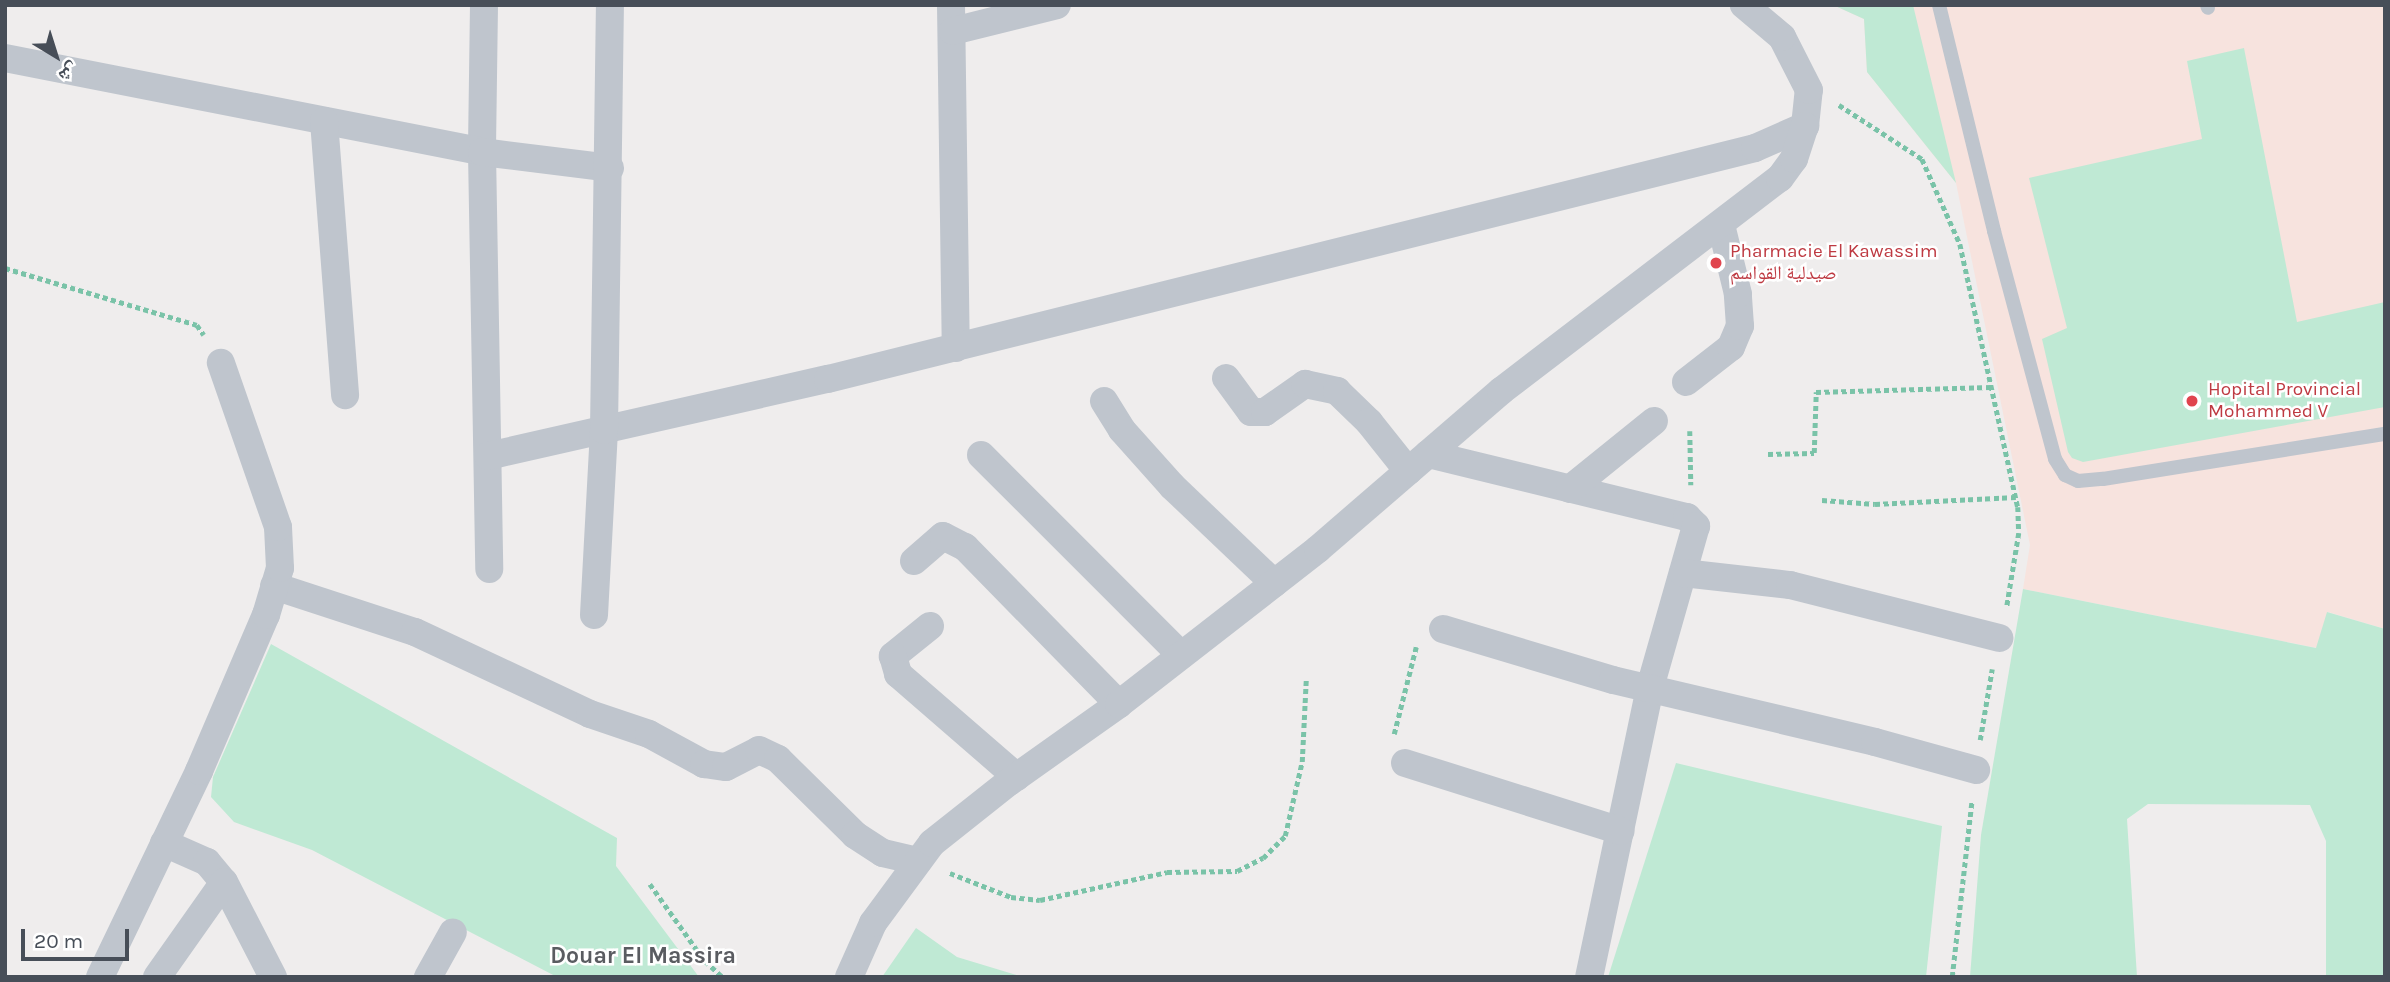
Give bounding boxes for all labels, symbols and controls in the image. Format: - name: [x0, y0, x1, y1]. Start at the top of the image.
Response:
- north arrow: [21, 21, 91, 91]
- text: ش: [54, 58, 84, 87]
- place label: Pharmacie El Kawassim صيدلية القواسم: [1730, 241, 1937, 285]
- marker: Pharmacie El Kawassim صيدلية القواسم: [1708, 255, 1724, 271]
- place label: Hopital Provincial Mohammed V: [2208, 379, 2361, 423]
- marker: Hopital Provincial Mohammed V: [2182, 391, 2202, 411]
- scale bar: [24, 916, 133, 960]
- text: 20 m: [34, 929, 83, 953]
- district label: Douar El Massira: [550, 942, 736, 970]

